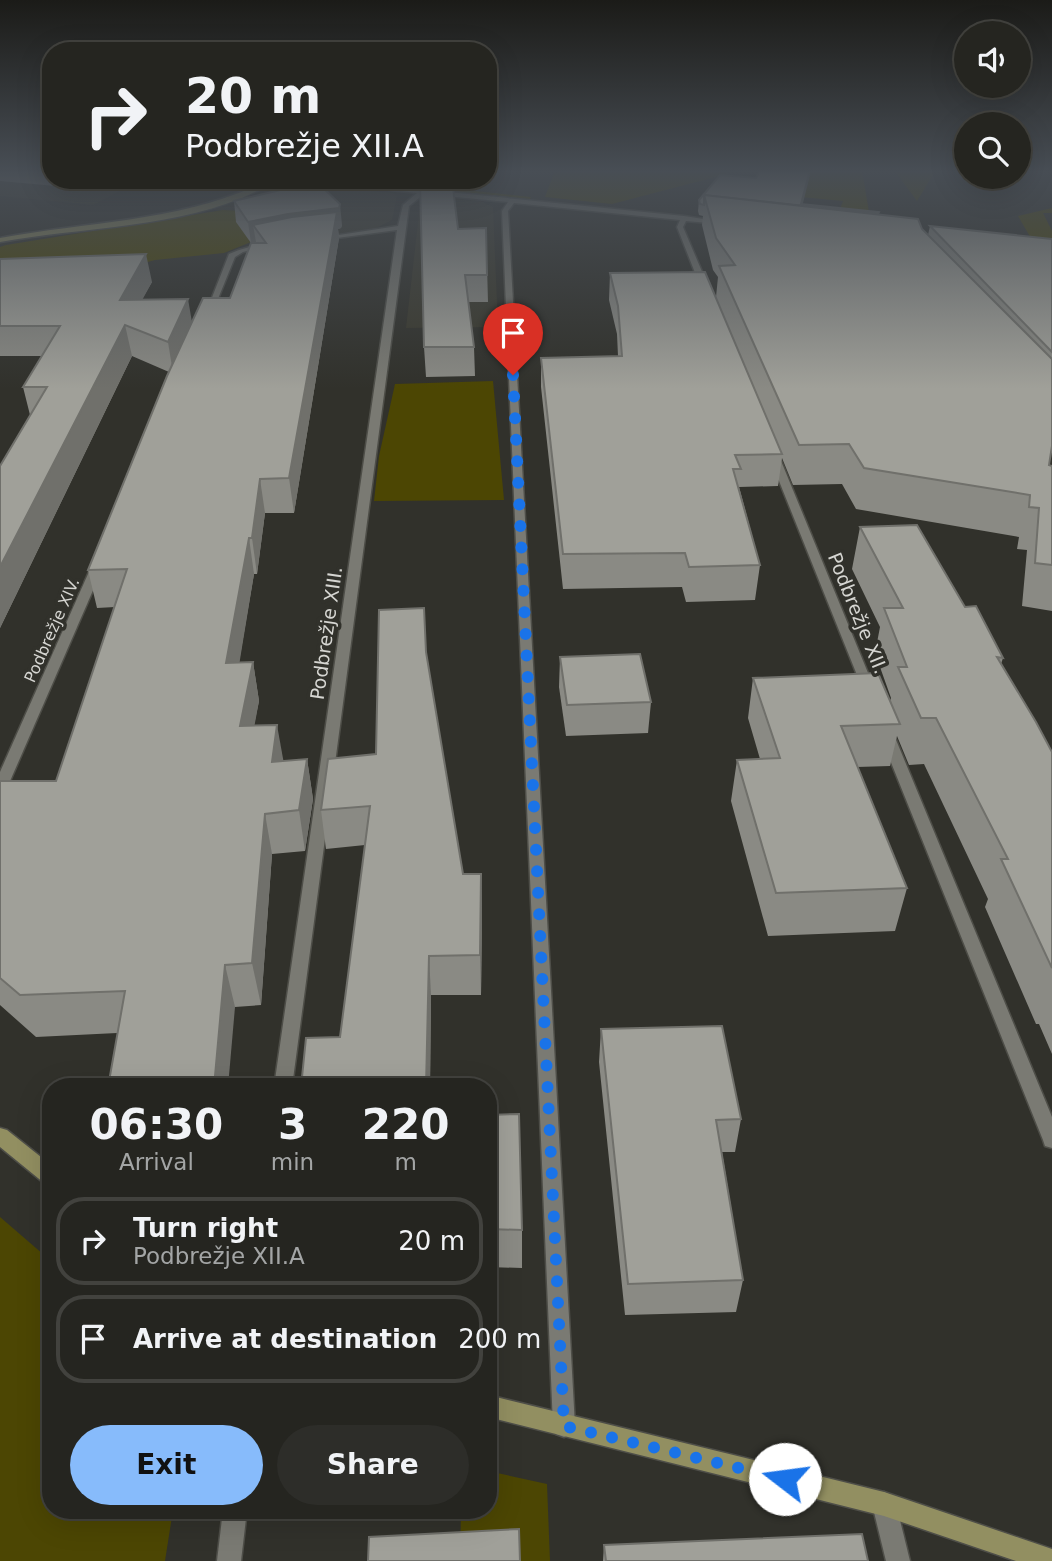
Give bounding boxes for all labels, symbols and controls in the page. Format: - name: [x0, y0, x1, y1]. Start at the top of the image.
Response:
- map controls: [954, 21, 1031, 189]
- button: sound: [954, 21, 1031, 98]
- text: 20 m: [185, 68, 321, 125]
- icon: right: [70, 70, 161, 161]
- button: search: [954, 112, 1031, 189]
- text: Podbrežje XII.A: [185, 127, 424, 165]
- pin: [483, 303, 543, 375]
- icon: arrive: [494, 314, 532, 352]
- street label: Podbrežje XII.: [824, 549, 892, 677]
- street label: Podbrežje XIII.: [306, 565, 346, 701]
- street label: Podbrežje XIV.: [20, 575, 84, 685]
- text: 06:30: [90, 1100, 223, 1149]
- text: 3: [278, 1100, 307, 1149]
- text: 220: [362, 1100, 449, 1149]
- text: Arrival: [119, 1149, 194, 1175]
- text: min: [271, 1149, 314, 1175]
- text: m: [394, 1149, 417, 1175]
- text: Turn right: [133, 1213, 278, 1243]
- icon: right: [74, 1222, 112, 1260]
- text: 20 m: [398, 1226, 465, 1256]
- text: Podbrežje XII.A: [133, 1243, 305, 1269]
- icon: arrive: [74, 1320, 112, 1358]
- text: Arrive at destination: [133, 1324, 437, 1354]
- text: 200 m: [458, 1324, 541, 1354]
- button: Exit: [70, 1425, 263, 1505]
- button: Share: [277, 1425, 469, 1505]
- position arrow: [748, 1442, 822, 1516]

